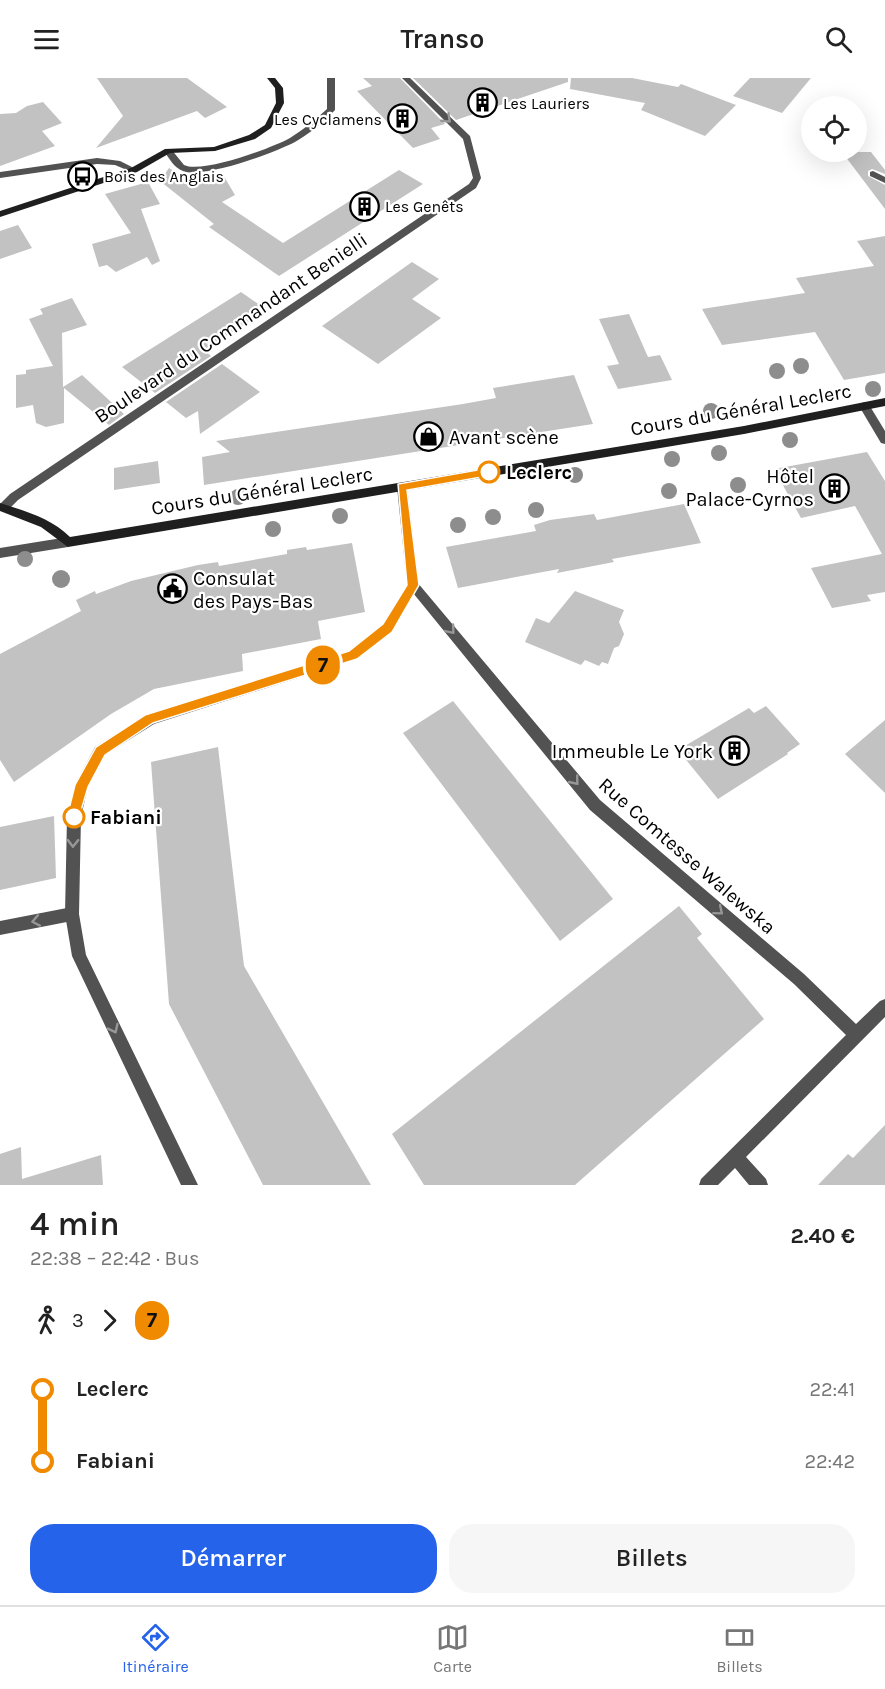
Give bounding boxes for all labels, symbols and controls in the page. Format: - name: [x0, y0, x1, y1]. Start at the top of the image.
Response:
- icon: menu: [30, 23, 63, 56]
- text: Transo: [401, 23, 484, 55]
- icon: search: [822, 23, 855, 56]
- building icon: Les Lauriers: [466, 87, 498, 119]
- place label: Les Lauriers: [503, 94, 590, 113]
- map controls: [801, 96, 867, 162]
- button: locate: [801, 96, 867, 162]
- building icon: Les Cyclamens: [387, 103, 419, 135]
- place label: Les Cyclamens: [274, 110, 382, 129]
- one-way arrow: [440, 111, 451, 122]
- bus stop icon: Bois des Anglais: [67, 160, 99, 192]
- place label: Bois des Anglais: [104, 167, 224, 186]
- building icon: Les Genêts: [348, 190, 380, 222]
- place label: Les Genêts: [385, 197, 464, 216]
- street label: Boulevard du Commandant Benielli: [90, 228, 372, 428]
- street label: Cours du Général Leclerc: [629, 379, 853, 441]
- shop icon: Avant scène: [412, 421, 444, 453]
- place label: Avant scène: [449, 426, 559, 449]
- marker: Leclerc: [478, 461, 500, 483]
- place label: Leclerc: [506, 461, 572, 484]
- street label: Cours du Général Leclerc: [150, 462, 374, 520]
- place label: Hôtel Palace-Cyrnos: [685, 465, 814, 511]
- building icon: Hôtel Palace-Cyrnos: [819, 472, 851, 504]
- place label: Consulat des Pays-Bas: [193, 567, 313, 613]
- public building icon: Consulat des Pays-Bas: [156, 573, 188, 605]
- one-way arrow: [444, 623, 455, 634]
- line badge: 7: [304, 646, 342, 684]
- text: 7: [318, 653, 328, 677]
- building icon: Immeuble Le York: [718, 735, 750, 767]
- place label: Immeuble Le York: [552, 740, 713, 763]
- street label: Rue Comtesse Walewska: [594, 773, 780, 939]
- one-way arrow: [567, 774, 578, 785]
- marker: Fabiani: [63, 806, 85, 828]
- place label: Fabiani: [90, 806, 162, 829]
- one-way arrow: [67, 838, 79, 847]
- one-way arrow: [712, 904, 723, 915]
- one-way arrow: [31, 914, 41, 927]
- one-way arrow: [107, 1023, 119, 1034]
- text: 4 min: [30, 1205, 120, 1243]
- text: 2.40 €: [790, 1223, 855, 1249]
- text: 22:38 – 22:42 · Bus: [30, 1247, 200, 1270]
- icon: walk: [30, 1304, 63, 1337]
- icon: forward: [93, 1304, 126, 1337]
- text: 7: [147, 1308, 157, 1332]
- text: 3: [72, 1309, 84, 1332]
- text: Leclerc: [76, 1376, 149, 1402]
- text: 22:41: [809, 1378, 855, 1401]
- text: Fabiani: [76, 1448, 155, 1474]
- text: 22:42: [804, 1450, 855, 1473]
- button: Démarrer: [30, 1524, 437, 1593]
- button: Billets: [449, 1524, 855, 1593]
- tab: Itinéraire: [122, 1621, 189, 1676]
- tab: Carte: [433, 1621, 472, 1676]
- tab: Billets: [716, 1621, 763, 1676]

